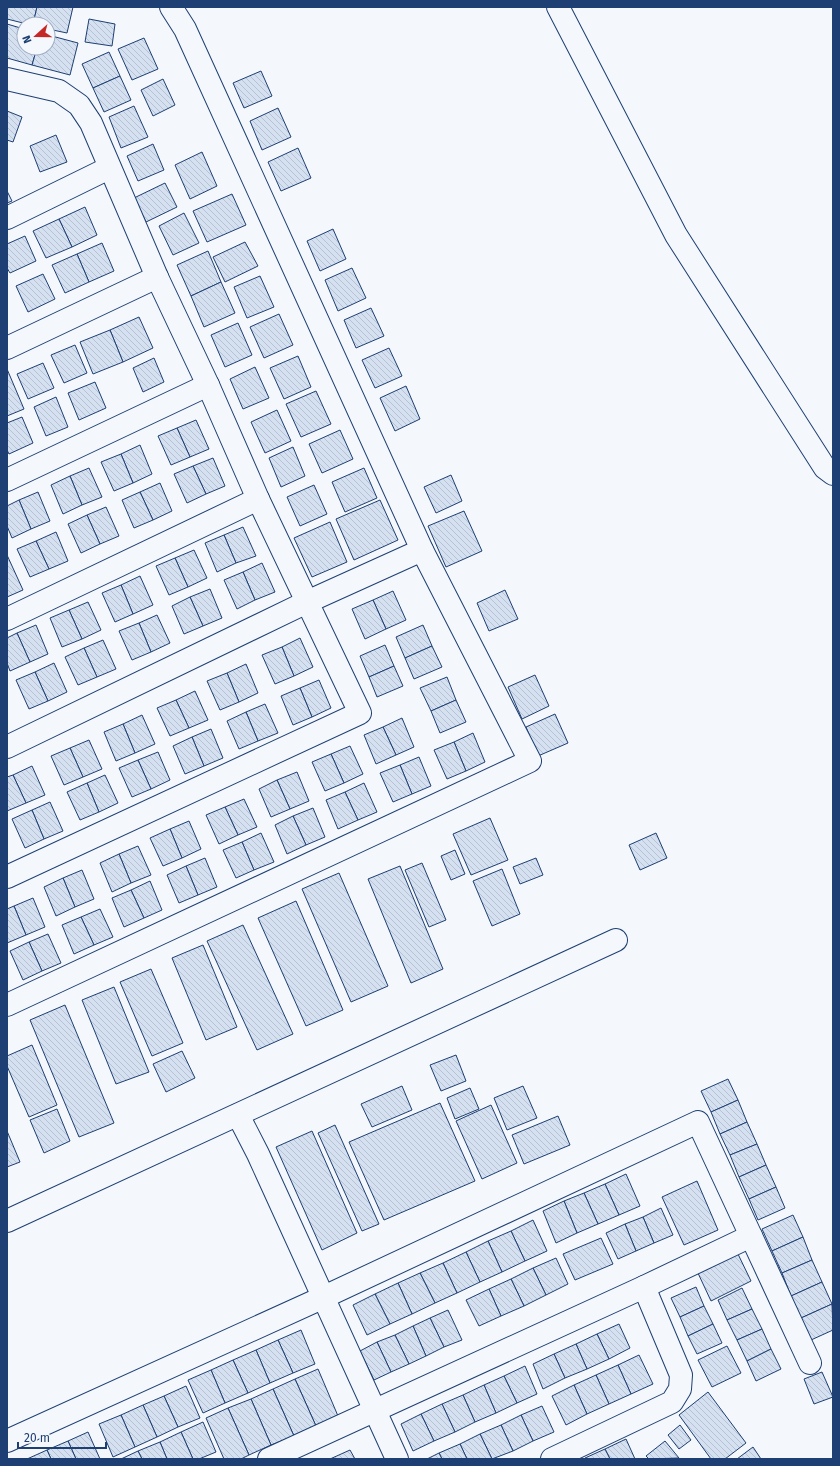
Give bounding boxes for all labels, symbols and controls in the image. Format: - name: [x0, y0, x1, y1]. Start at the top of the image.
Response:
- north arrow: [16, 16, 56, 56]
- text: N: [20, 34, 35, 45]
- scale bar: [18, 1424, 106, 1450]
- text: 20 m: [24, 1431, 50, 1445]

